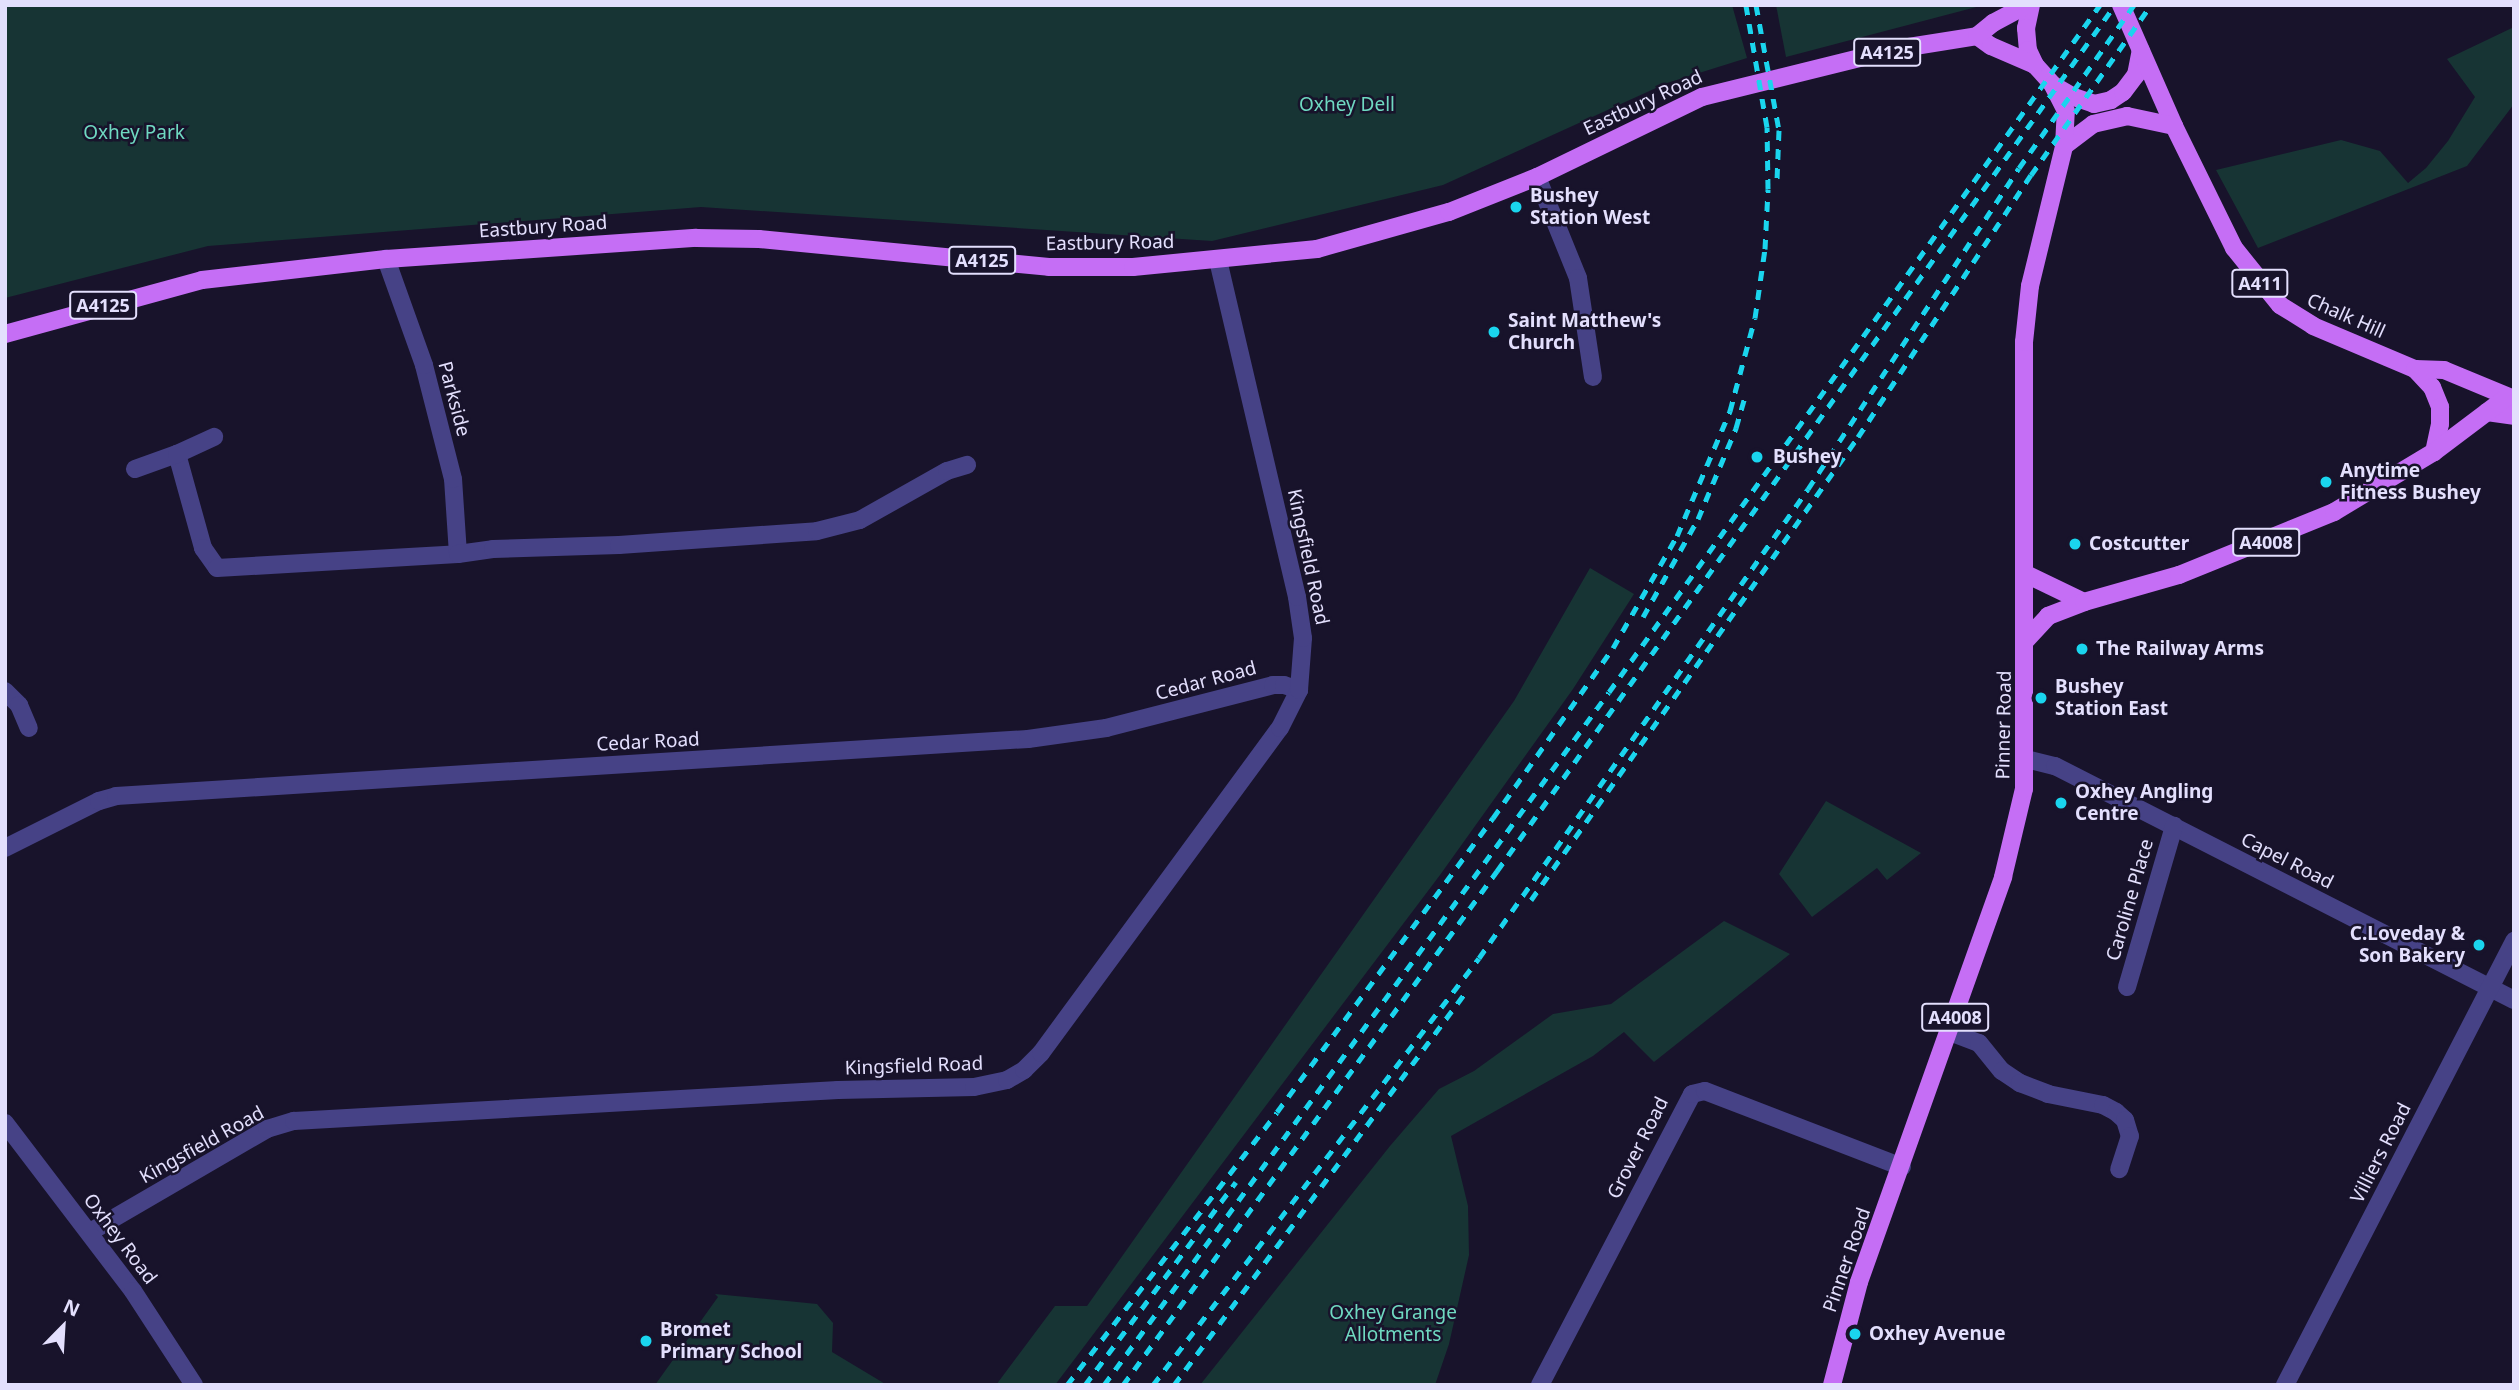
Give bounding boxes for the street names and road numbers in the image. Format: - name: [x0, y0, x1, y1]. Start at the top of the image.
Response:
- road number: A4125: [1852, 38, 1922, 66]
- street label: Eastbury Road: [1580, 65, 1706, 141]
- street label: Eastbury Road: [478, 211, 608, 243]
- street label: Eastbury Road: [1045, 230, 1175, 256]
- road number: A4125: [947, 246, 1017, 274]
- road number: A411: [2230, 268, 2290, 298]
- street label: Chalk Hill: [2303, 289, 2389, 343]
- road number: A4125: [68, 290, 138, 320]
- street label: Parkside: [433, 359, 475, 439]
- street label: Kingsfield Road: [1282, 487, 1334, 627]
- road number: A4008: [2231, 528, 2301, 556]
- street label: Cedar Road: [1153, 657, 1259, 705]
- street label: Pinner Road: [1992, 670, 2016, 780]
- street label: Cedar Road: [596, 728, 700, 756]
- street label: Capel Road: [2237, 828, 2337, 894]
- street label: Caroline Place: [2102, 836, 2158, 964]
- road number: A4008: [1920, 1002, 1990, 1032]
- street label: Kingsfield Road: [844, 1052, 984, 1080]
- street label: Grover Road: [1603, 1093, 1673, 1203]
- street label: Villiers Road: [2346, 1099, 2416, 1207]
- street label: Kingsfield Road: [136, 1101, 268, 1189]
- street label: Oxhey Road: [79, 1189, 161, 1289]
- street label: Pinner Road: [1818, 1205, 1876, 1315]

